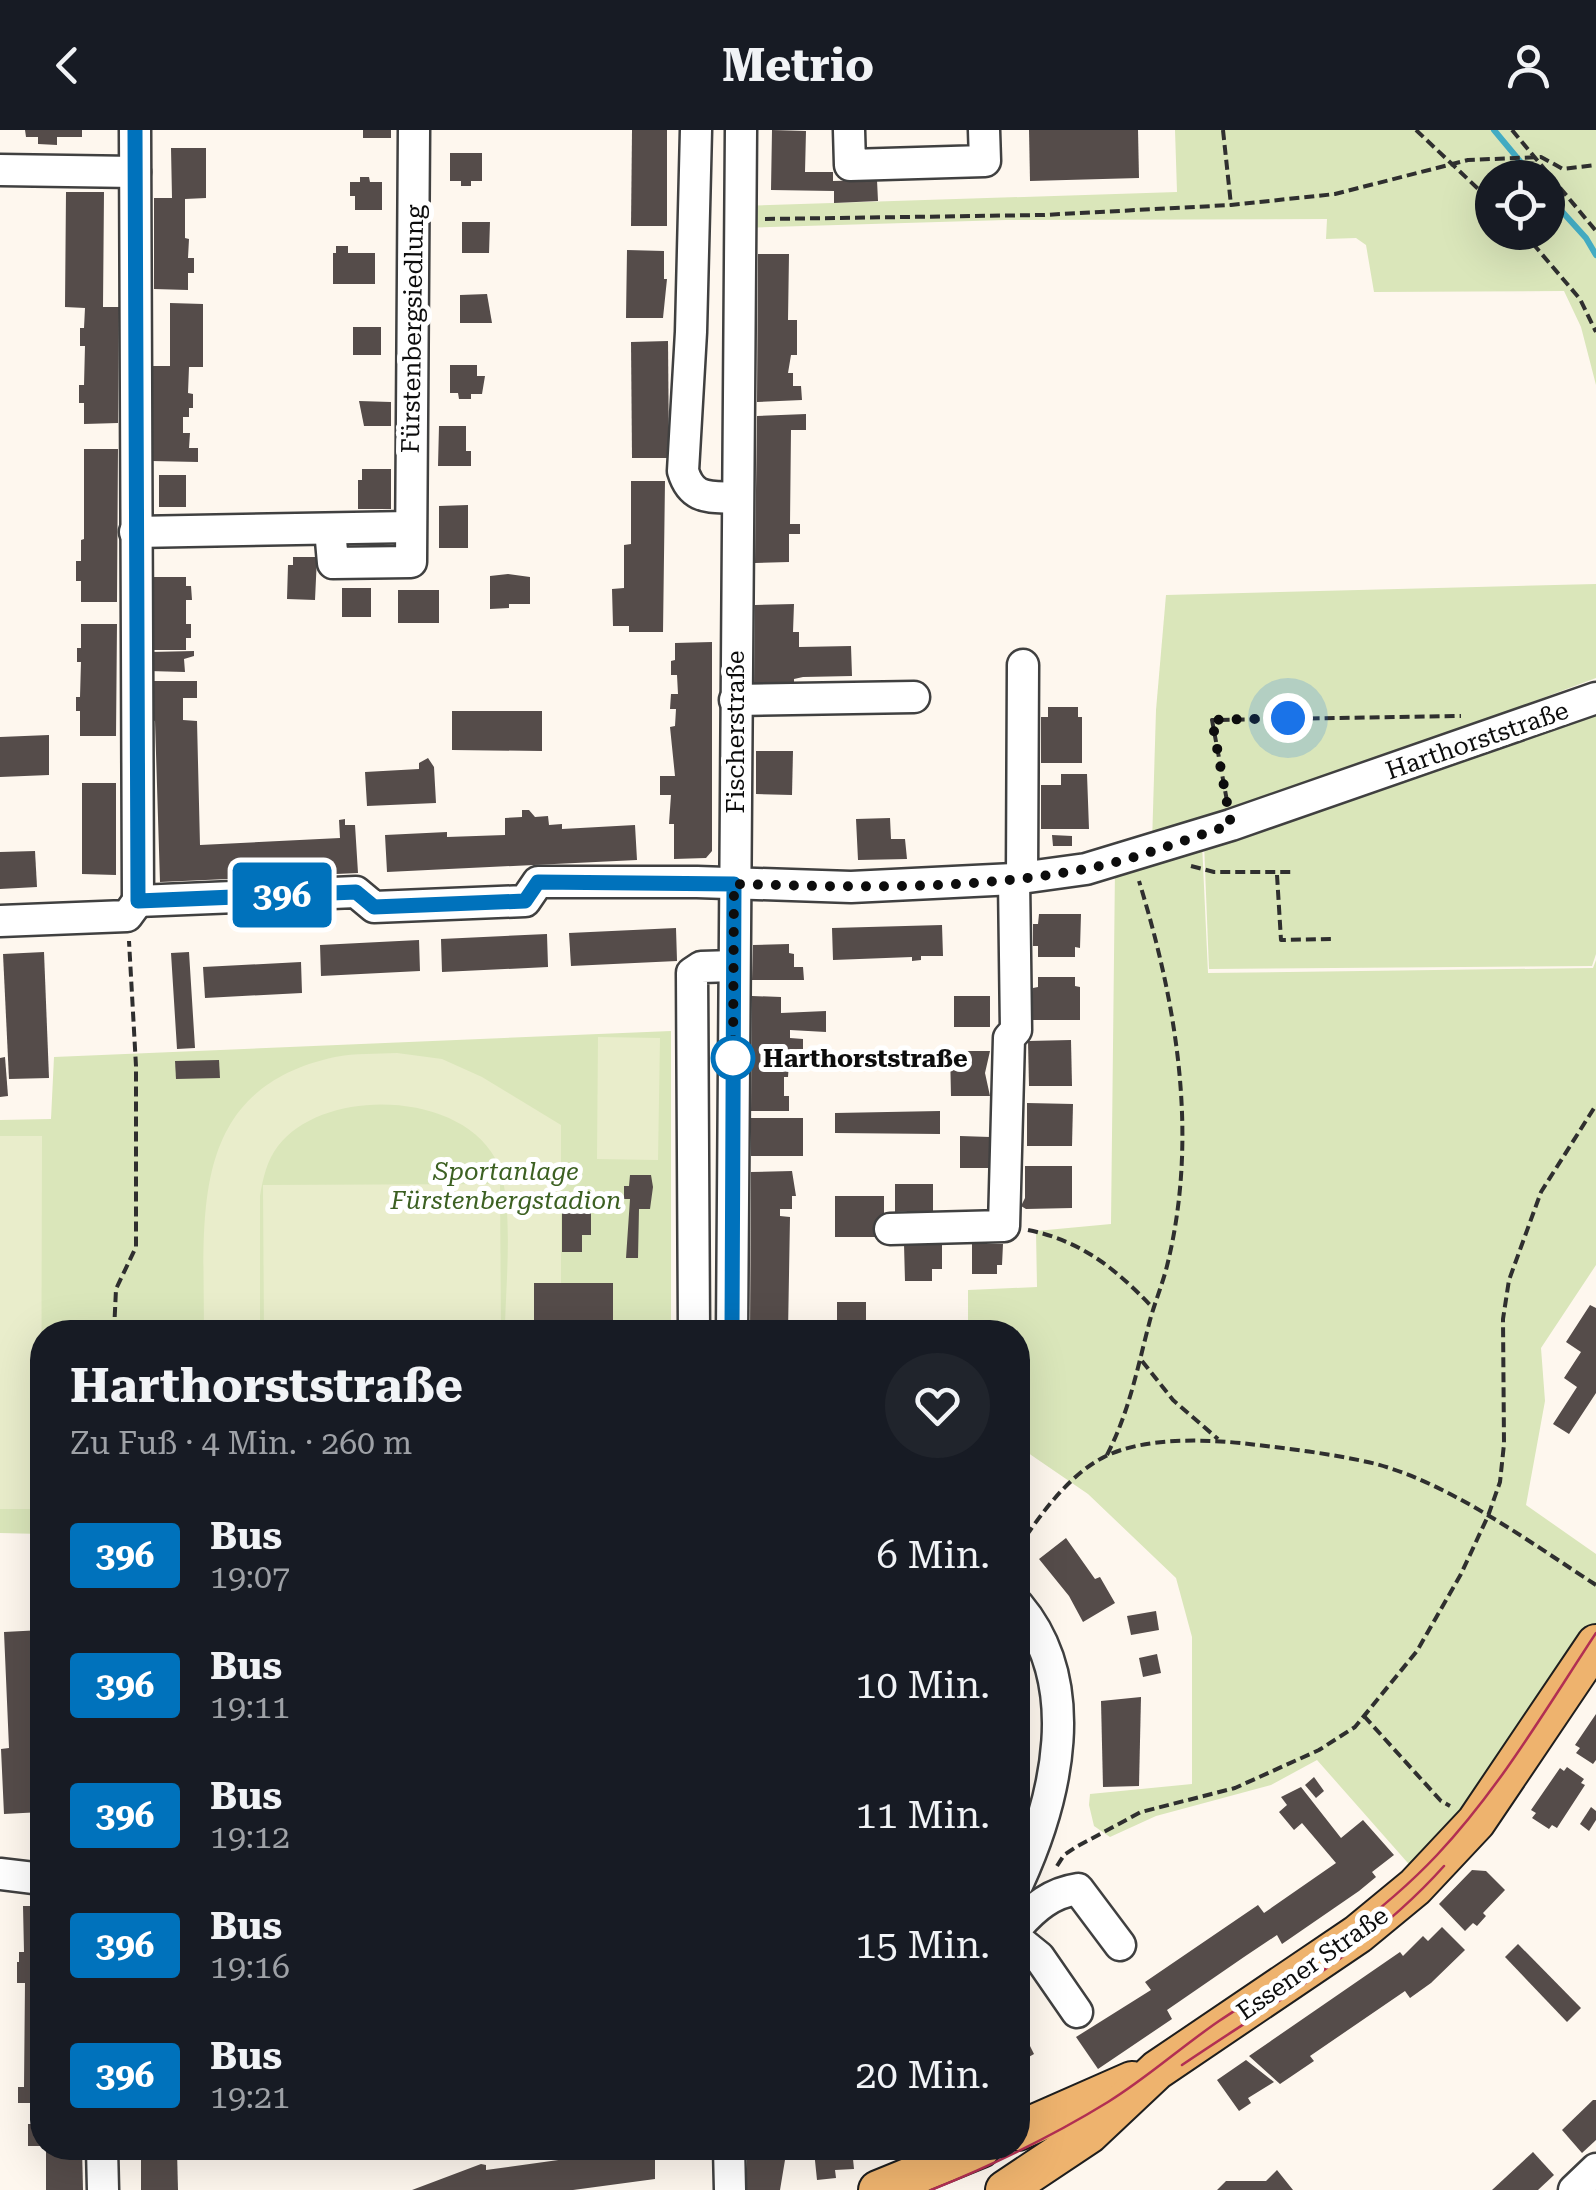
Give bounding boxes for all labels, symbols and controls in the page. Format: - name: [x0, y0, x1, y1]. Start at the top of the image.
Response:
- icon: back: [40, 38, 95, 93]
- icon: person: [1501, 38, 1556, 93]
- text: Metrio: [722, 39, 874, 92]
- map controls: [1475, 160, 1565, 250]
- button: locate: [1475, 160, 1565, 250]
- street label: Fürstenbergsiedlung: [396, 204, 429, 454]
- street label: Fischerstraße: [721, 650, 750, 814]
- your location: [1263, 693, 1313, 743]
- street label: Harthorststraße: [1382, 696, 1572, 785]
- line badge: 396: [224, 862, 340, 928]
- text: 396: [253, 875, 311, 916]
- marker: Harthorststraße: [712, 1037, 754, 1079]
- place label: Harthorststraße: [763, 1044, 968, 1073]
- park label: Sportanlage Fürstenbergstadion: [390, 1157, 621, 1215]
- button: heart: [885, 1353, 990, 1458]
- text: Harthorststraße: [70, 1358, 463, 1414]
- text: Zu Fuß · 4 Min. · 260 m: [70, 1424, 412, 1462]
- text: Bus: [210, 1514, 282, 1558]
- text: 6 Min.: [876, 1533, 990, 1577]
- text: 396: [96, 1535, 154, 1576]
- text: 19:07: [210, 1558, 290, 1596]
- text: Bus: [210, 1644, 282, 1688]
- text: 10 Min.: [855, 1663, 990, 1707]
- text: 396: [96, 1665, 154, 1706]
- text: 19:11: [210, 1688, 290, 1726]
- text: Bus: [210, 1774, 282, 1818]
- text: 11 Min.: [855, 1793, 990, 1837]
- text: 396: [96, 1795, 154, 1836]
- text: 19:12: [210, 1818, 290, 1856]
- street label: Essener Straße: [1231, 1901, 1393, 2026]
- text: Bus: [210, 1904, 282, 1948]
- text: 15 Min.: [855, 1923, 990, 1967]
- text: 396: [96, 1925, 154, 1966]
- text: 19:16: [210, 1948, 290, 1986]
- text: Bus: [210, 2034, 282, 2078]
- text: 20 Min.: [855, 2053, 990, 2097]
- text: 396: [96, 2055, 154, 2096]
- text: 19:21: [210, 2078, 290, 2116]

